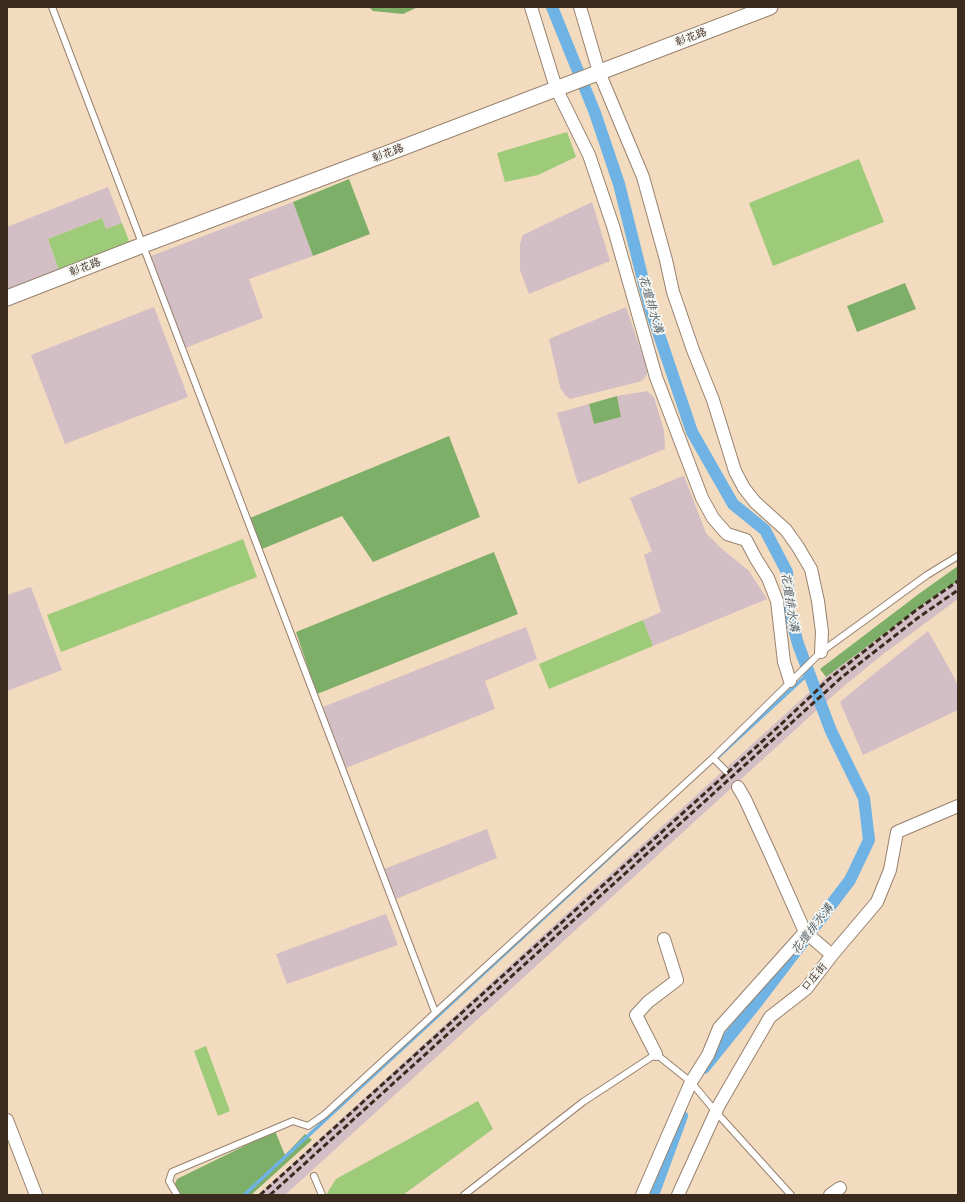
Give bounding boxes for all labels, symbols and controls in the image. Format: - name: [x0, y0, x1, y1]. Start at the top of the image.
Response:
- street label: 彰花路: [673, 25, 709, 49]
- street label: 彰花路: [370, 141, 406, 165]
- street label: 彰花路: [67, 255, 103, 279]
- water label: 花壇排水溝: [636, 273, 666, 335]
- water label: 花壇排水溝: [778, 571, 802, 633]
- water label: 花壇排水溝: [788, 901, 836, 957]
- street label: 口庄街: [798, 960, 830, 994]

